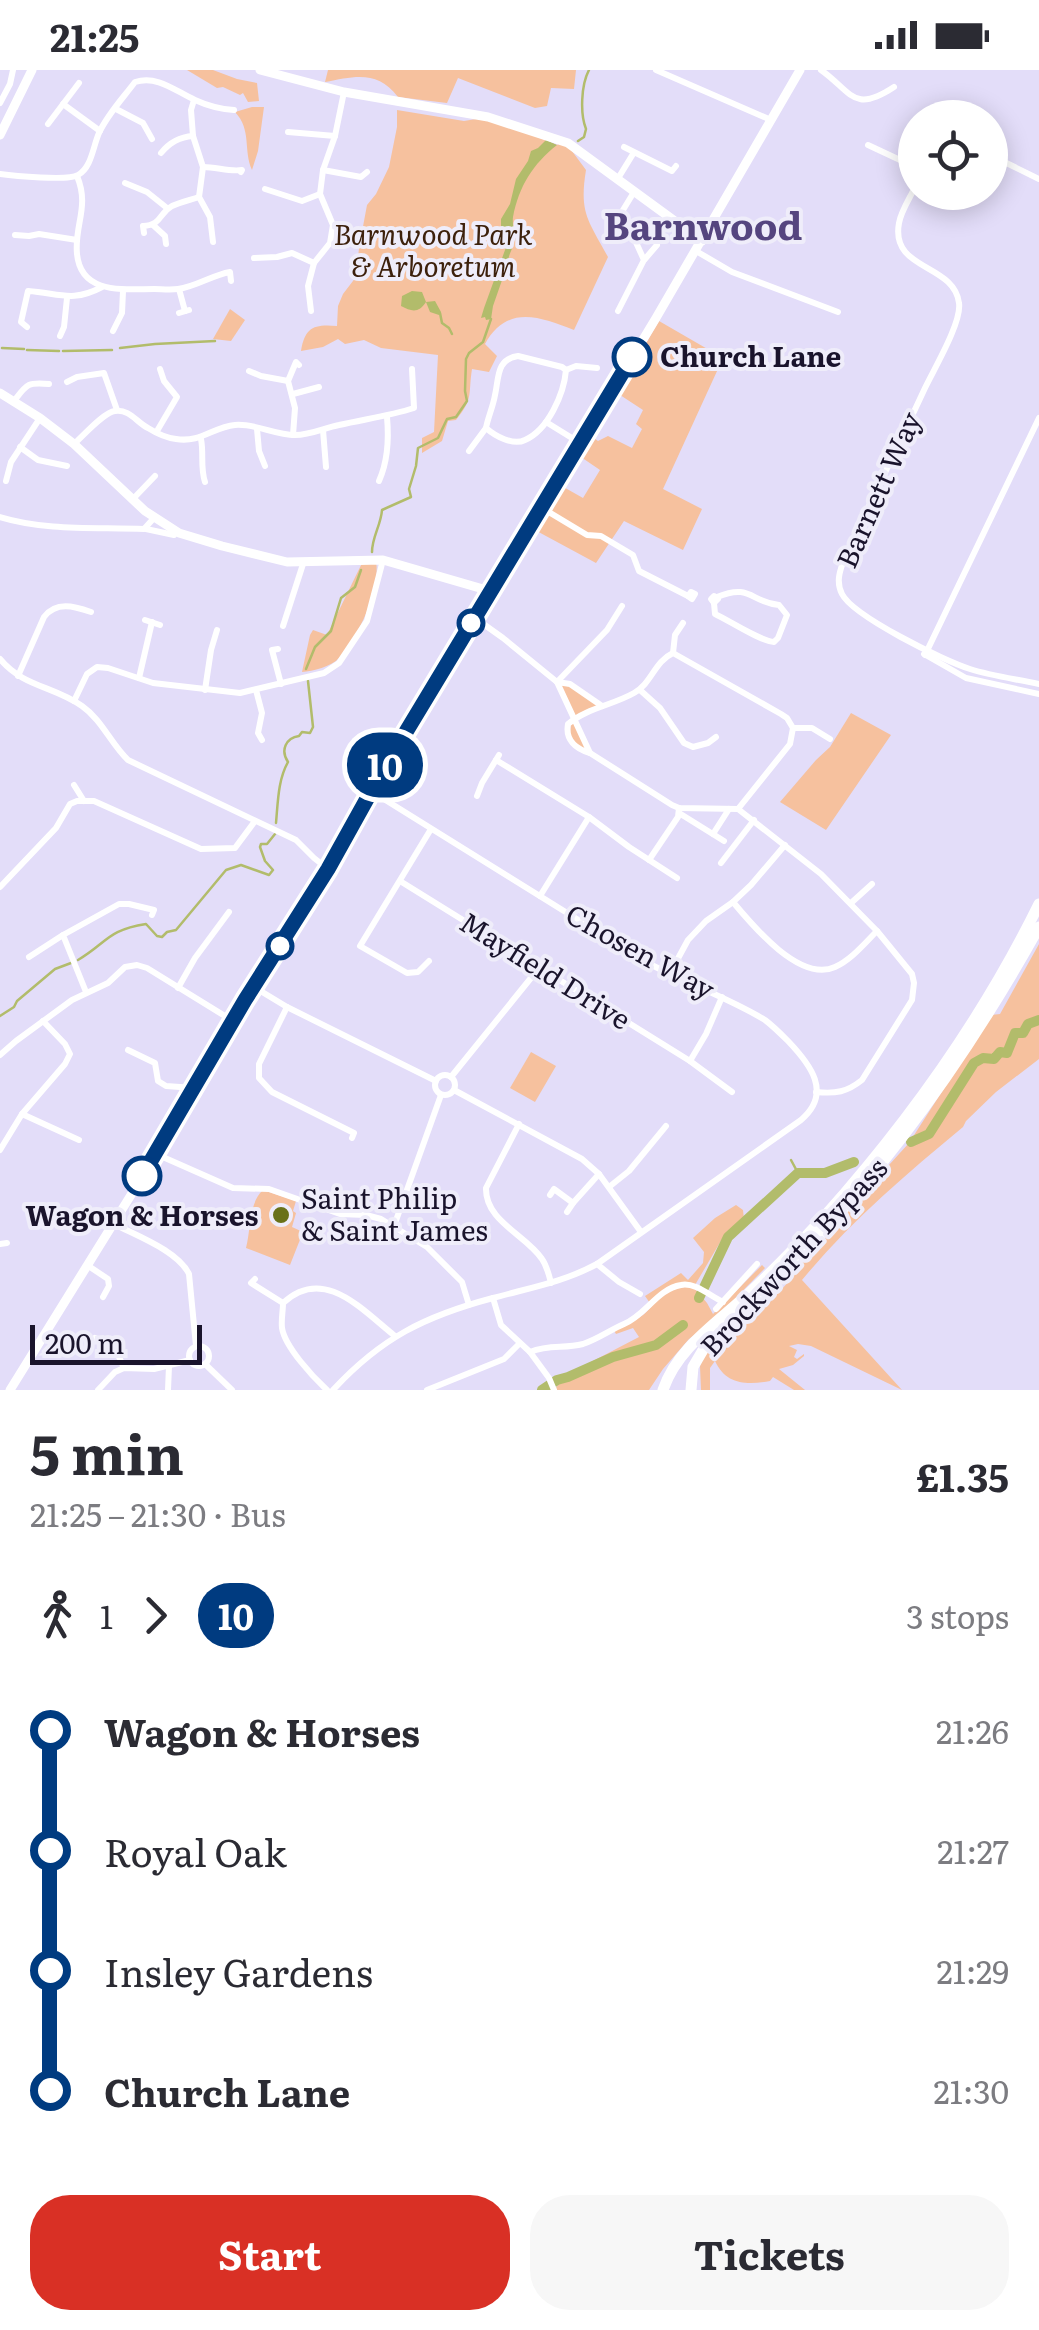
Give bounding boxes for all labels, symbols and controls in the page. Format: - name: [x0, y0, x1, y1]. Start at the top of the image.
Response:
- text: 21:25: [50, 7, 139, 64]
- map controls: [898, 100, 1008, 210]
- button: locate: [898, 100, 1008, 210]
- district label: Barnwood: [604, 195, 802, 252]
- park label: Barnwood Park & Arboretum: [334, 212, 533, 286]
- place label: Church Lane: [660, 334, 842, 376]
- marker: Church Lane: [613, 338, 651, 376]
- street label: Barnett Way: [824, 404, 931, 574]
- unlabelled marker: [458, 610, 484, 636]
- line badge: 10: [340, 732, 430, 798]
- text: 10: [367, 739, 403, 791]
- street label: Chosen Way: [559, 892, 724, 1009]
- street label: Mayfield Drive: [452, 900, 640, 1039]
- unlabelled marker: [267, 933, 293, 959]
- street label: Brockworth Bypass: [689, 1147, 896, 1364]
- marker: Wagon & Horses: [123, 1157, 161, 1195]
- place label: Saint Philip & Saint James: [301, 1176, 488, 1250]
- place label: Wagon & Horses: [26, 1193, 258, 1235]
- marker: Saint Philip & Saint James: [270, 1204, 292, 1226]
- scale bar: [30, 1320, 202, 1364]
- text: 200 m: [45, 1321, 124, 1363]
- text: 5 min: [30, 1410, 184, 1492]
- text: £1.35: [916, 1447, 1009, 1504]
- text: 21:25 – 21:30 · Bus: [30, 1489, 286, 1537]
- icon: walk: [30, 1588, 85, 1643]
- icon: forward: [128, 1588, 183, 1643]
- text: 10: [218, 1589, 254, 1641]
- text: 1: [100, 1591, 113, 1639]
- text: 3 stops: [906, 1591, 1009, 1639]
- text: Wagon & Horses: [104, 1702, 420, 1759]
- text: 21:26: [936, 1706, 1009, 1754]
- text: Royal Oak: [104, 1822, 287, 1879]
- text: 21:27: [937, 1826, 1009, 1874]
- text: Insley Gardens: [104, 1942, 373, 1999]
- text: 21:29: [936, 1946, 1009, 1994]
- text: Church Lane: [104, 2062, 350, 2119]
- text: 21:30: [934, 2066, 1009, 2114]
- button: Start: [30, 2195, 510, 2310]
- button: Tickets: [530, 2195, 1009, 2310]

